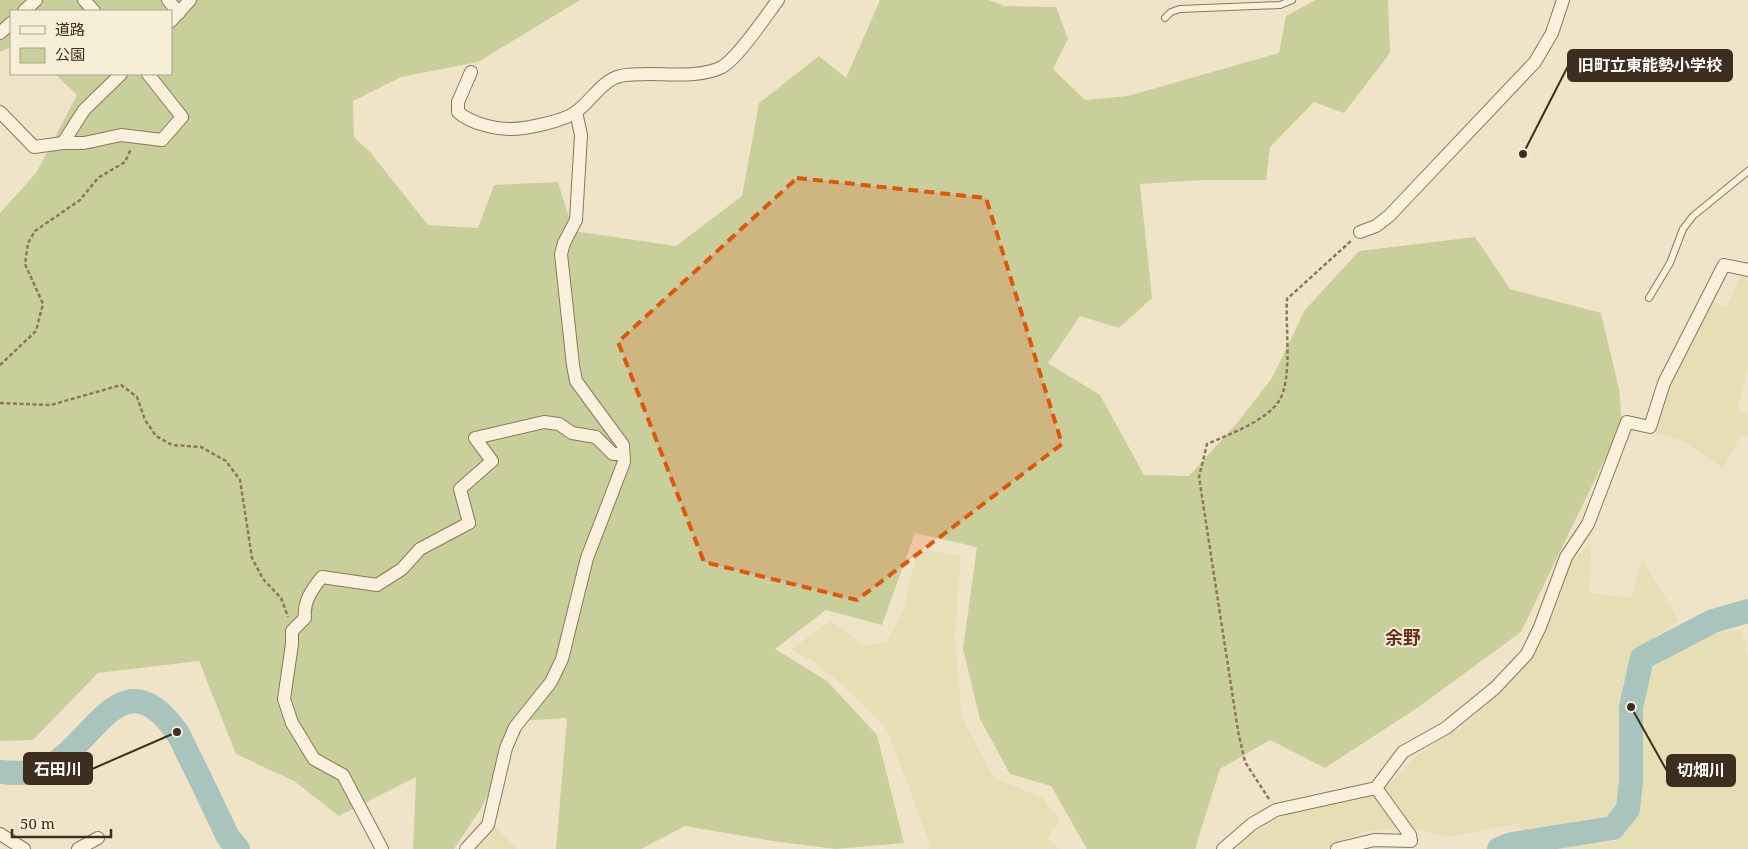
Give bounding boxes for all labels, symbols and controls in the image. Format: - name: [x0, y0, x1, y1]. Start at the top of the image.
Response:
- legend: [10, 10, 172, 75]
- text: 道路: [55, 19, 85, 39]
- text: 公園: [55, 44, 85, 64]
- callout: 旧町立東能勢小学校: [1568, 50, 1732, 81]
- text: 旧町立東能勢小学校: [1578, 54, 1722, 76]
- district label: 余野: [1385, 625, 1421, 649]
- callout: 石田川: [24, 753, 92, 784]
- callout: 切畑川: [1667, 755, 1735, 786]
- text: 石田川: [34, 758, 82, 780]
- text: 切畑川: [1677, 759, 1725, 781]
- scale bar: [12, 806, 111, 838]
- text: 50 m: [20, 813, 55, 833]

